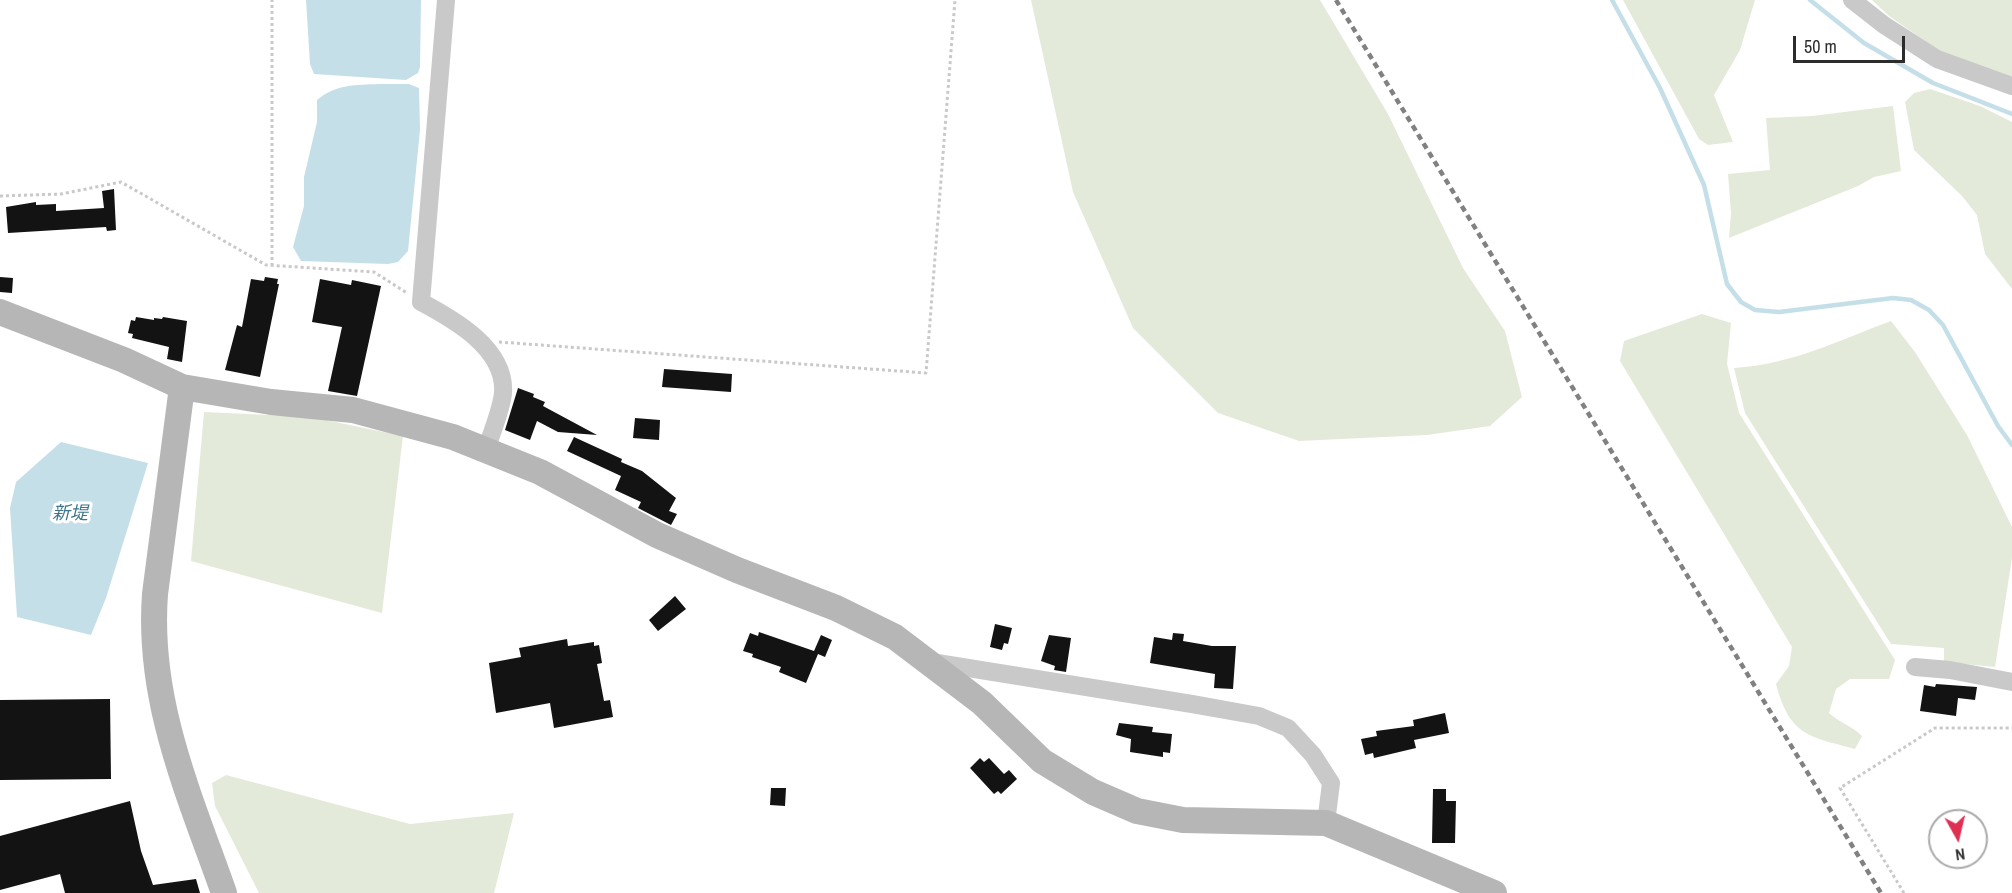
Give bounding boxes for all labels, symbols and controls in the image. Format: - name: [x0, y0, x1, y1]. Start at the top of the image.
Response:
- scale bar: [1796, 24, 1908, 62]
- text: 50 m: [1804, 34, 1837, 59]
- water label: 新堤: [52, 503, 88, 525]
- north arrow: [1928, 809, 1988, 869]
- text: N: [1954, 843, 1966, 866]

